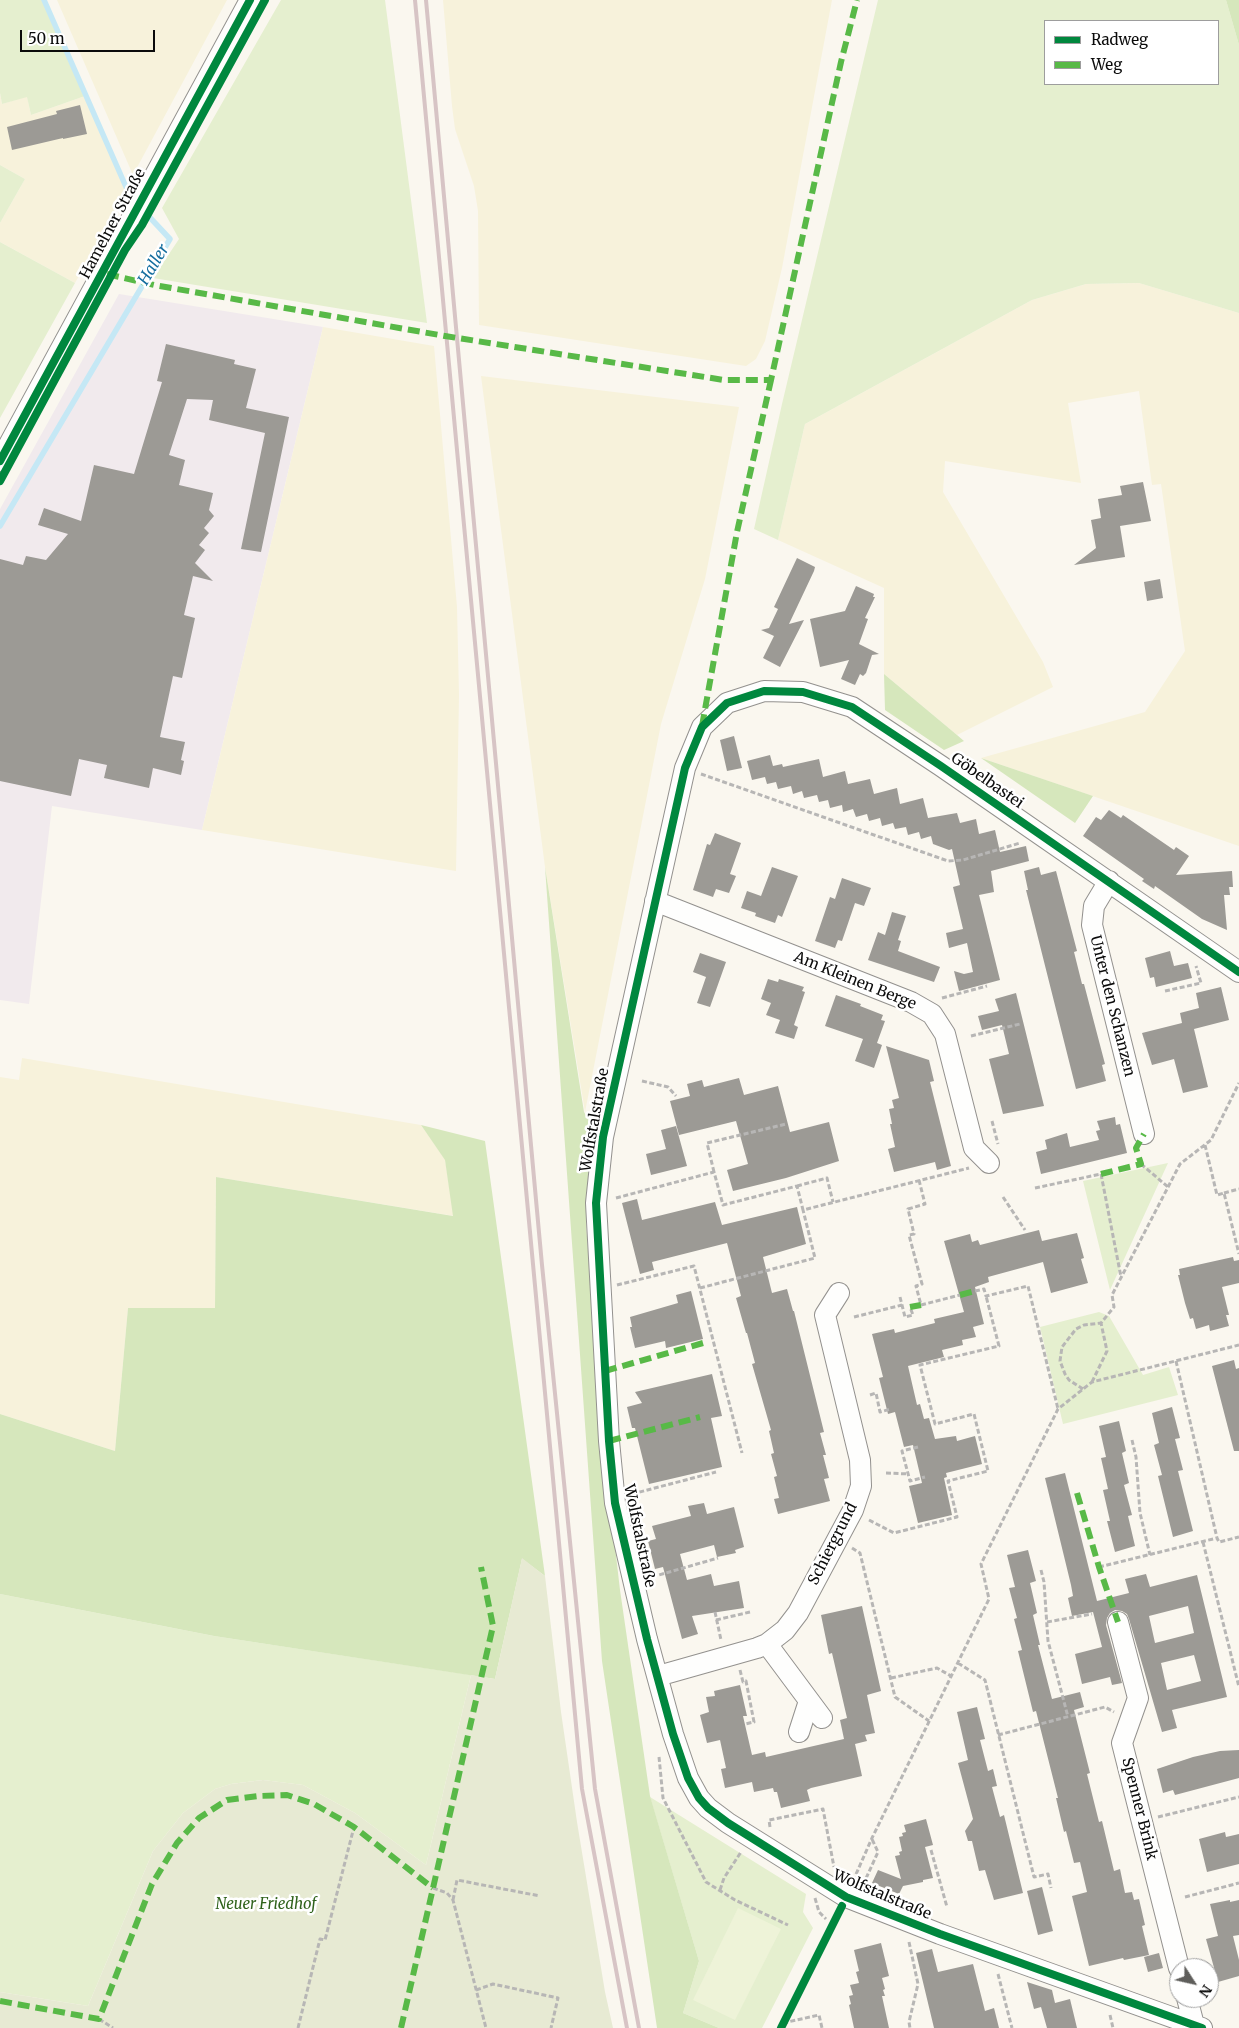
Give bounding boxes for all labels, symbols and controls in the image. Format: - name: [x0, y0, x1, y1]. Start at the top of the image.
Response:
- scale bar: [22, 20, 158, 52]
- legend: [1044, 20, 1219, 85]
- text: 50 m: [28, 29, 65, 48]
- text: Radweg: [1091, 30, 1148, 49]
- text: Weg: [1091, 55, 1122, 74]
- street label: Hamelner Straße: [76, 166, 150, 282]
- water label: Haller: [134, 241, 174, 289]
- street label: Göbelbastei: [947, 749, 1027, 813]
- street label: Unter den Schanzen: [1086, 934, 1138, 1078]
- street label: Am Kleinen Berge: [791, 948, 919, 1014]
- street label: Wolfstalstraße: [577, 1067, 613, 1173]
- street label: Wolfstalstraße: [619, 1483, 659, 1589]
- street label: Schiergrund: [805, 1500, 861, 1588]
- street label: Spenner Brink: [1118, 1756, 1160, 1862]
- street label: Wolfstalstraße: [830, 1866, 934, 1924]
- park label: Neuer Friedhof: [216, 1896, 316, 1914]
- north arrow: [1169, 1958, 1219, 2008]
- text: N: [1195, 1981, 1216, 2001]

